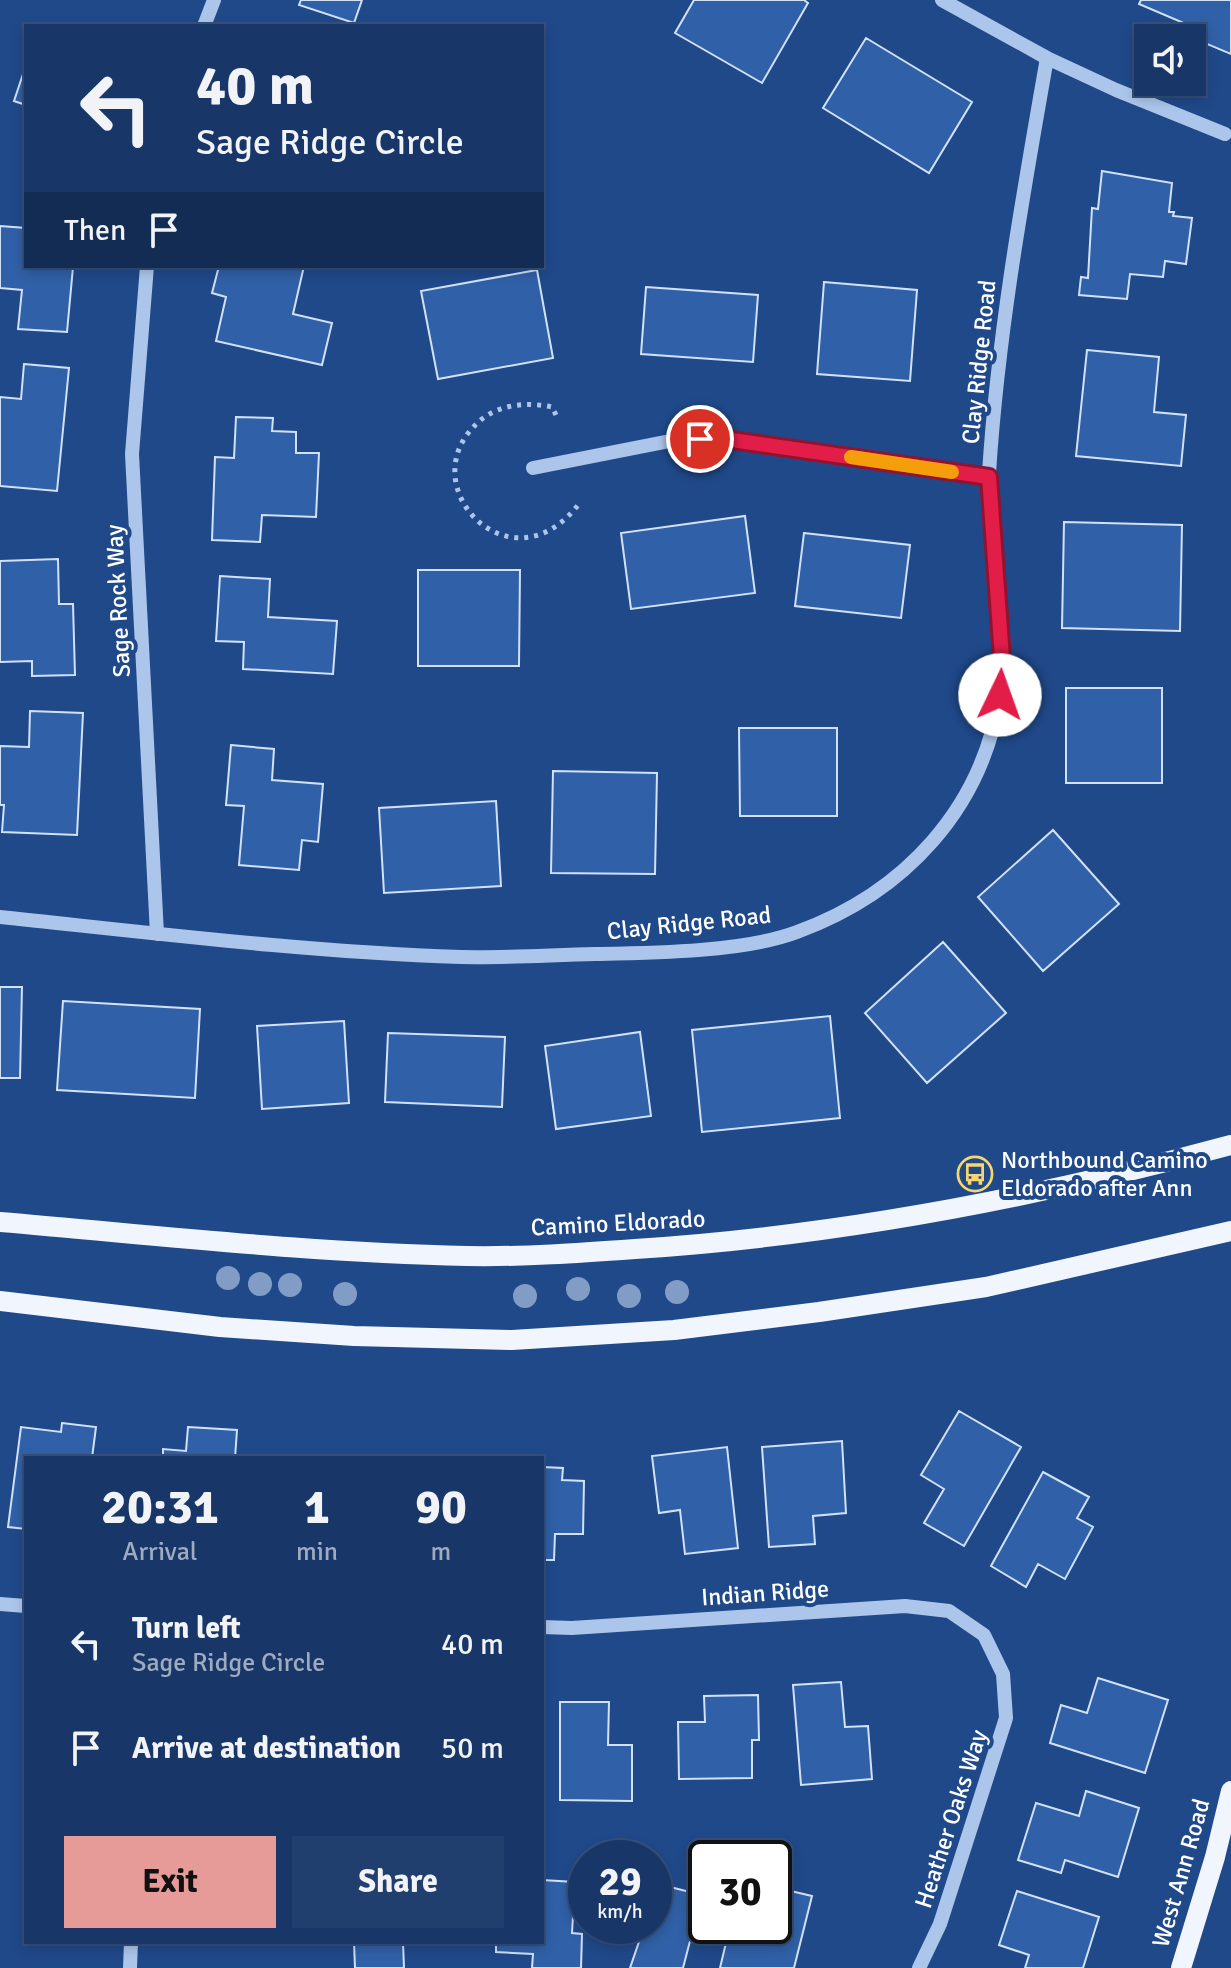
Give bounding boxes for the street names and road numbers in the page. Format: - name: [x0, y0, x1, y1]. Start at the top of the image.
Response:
- street label: Clay Ridge Road: [955, 278, 1003, 446]
- street label: Sage Rock Way: [99, 524, 137, 678]
- street label: Clay Ridge Road: [605, 899, 773, 947]
- street label: Camino Eldorado: [530, 1203, 706, 1243]
- street label: Indian Ridge: [700, 1574, 830, 1612]
- street label: Heather Oaks Way: [908, 1726, 994, 1912]
- street label: West Ann Road: [1145, 1795, 1217, 1951]

